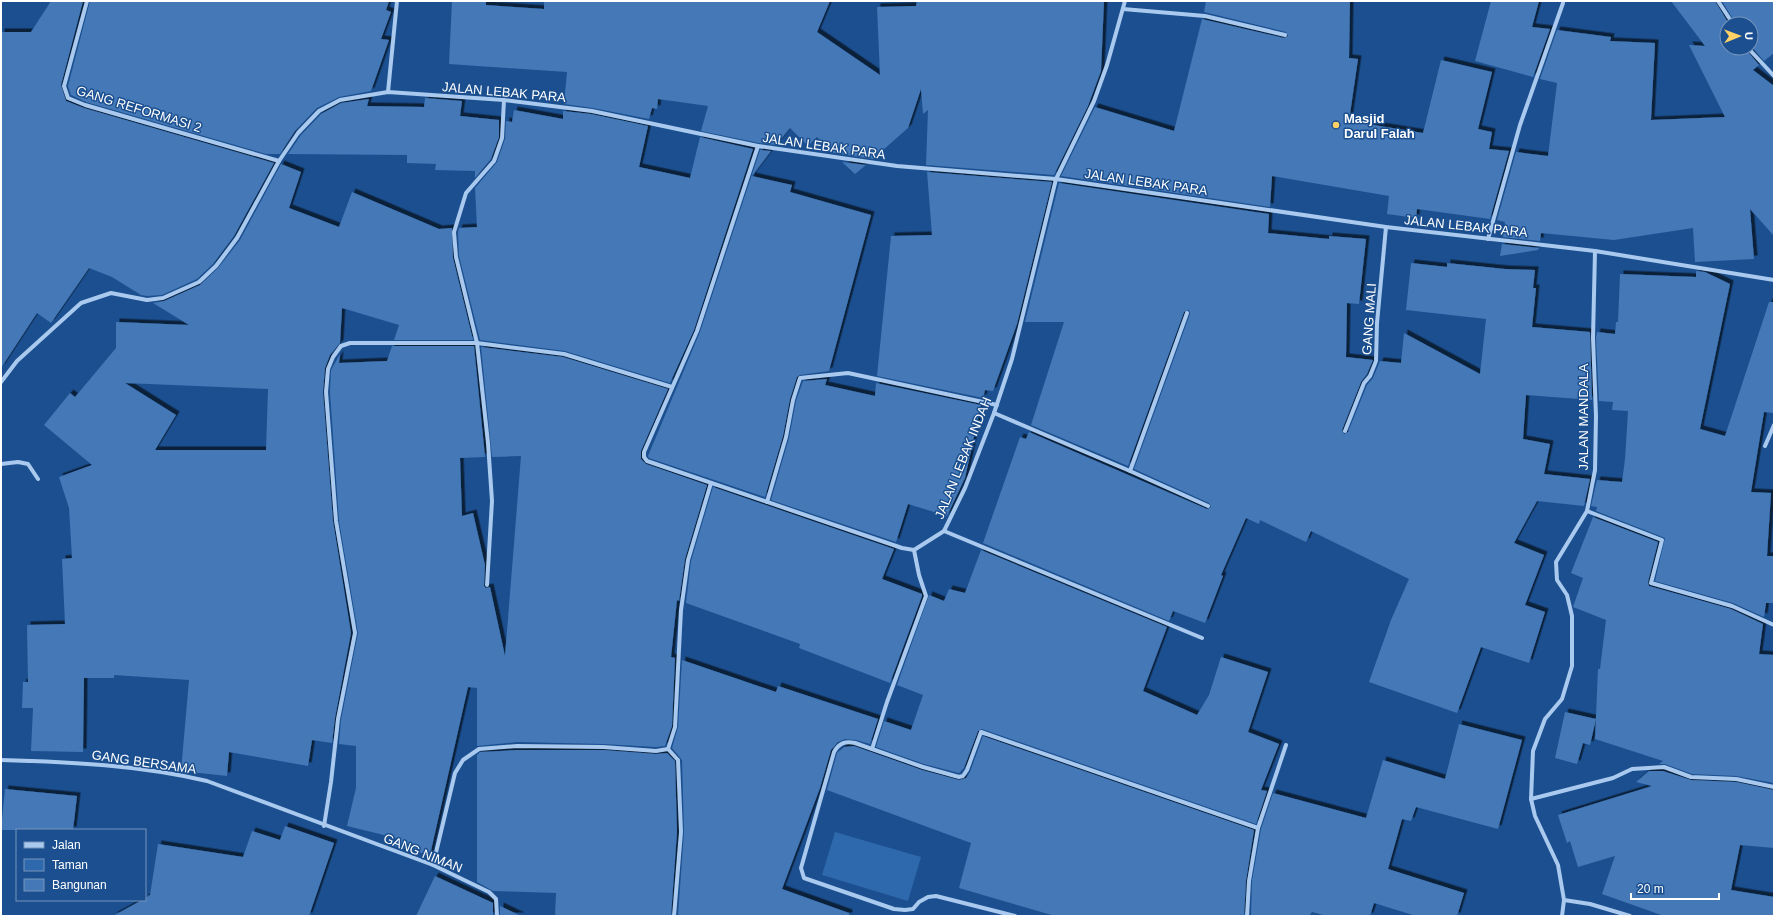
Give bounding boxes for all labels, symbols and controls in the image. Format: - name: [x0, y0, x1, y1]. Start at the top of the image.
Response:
- north arrow: [1719, 16, 1759, 56]
- text: U: [1743, 32, 1755, 40]
- street label: JALAN LEBAK PARA: [442, 79, 567, 105]
- street label: GANG REFORMASI 2: [75, 83, 203, 135]
- place label: Masjid Darul Falah: [1344, 111, 1415, 141]
- marker: Masjid Darul Falah: [1331, 120, 1341, 130]
- street label: JALAN LEBAK PARA: [762, 130, 887, 162]
- street label: JALAN LEBAK PARA: [1084, 166, 1209, 198]
- street label: JALAN LEBAK PARA: [1404, 212, 1529, 240]
- street label: GANG MALI: [1359, 282, 1379, 356]
- street label: JALAN MANDALA: [1576, 363, 1591, 470]
- street label: JALAN LEBAK INDAH: [932, 395, 994, 521]
- street label: GANG BERSAMA: [91, 747, 198, 777]
- legend: [16, 829, 146, 901]
- street label: GANG NIMAN: [381, 830, 465, 876]
- text: Jalan: [52, 838, 81, 852]
- text: Taman: [52, 858, 88, 872]
- scale bar: [1631, 875, 1719, 901]
- text: Bangunan: [52, 878, 107, 892]
- text: 20 m: [1637, 882, 1664, 896]

